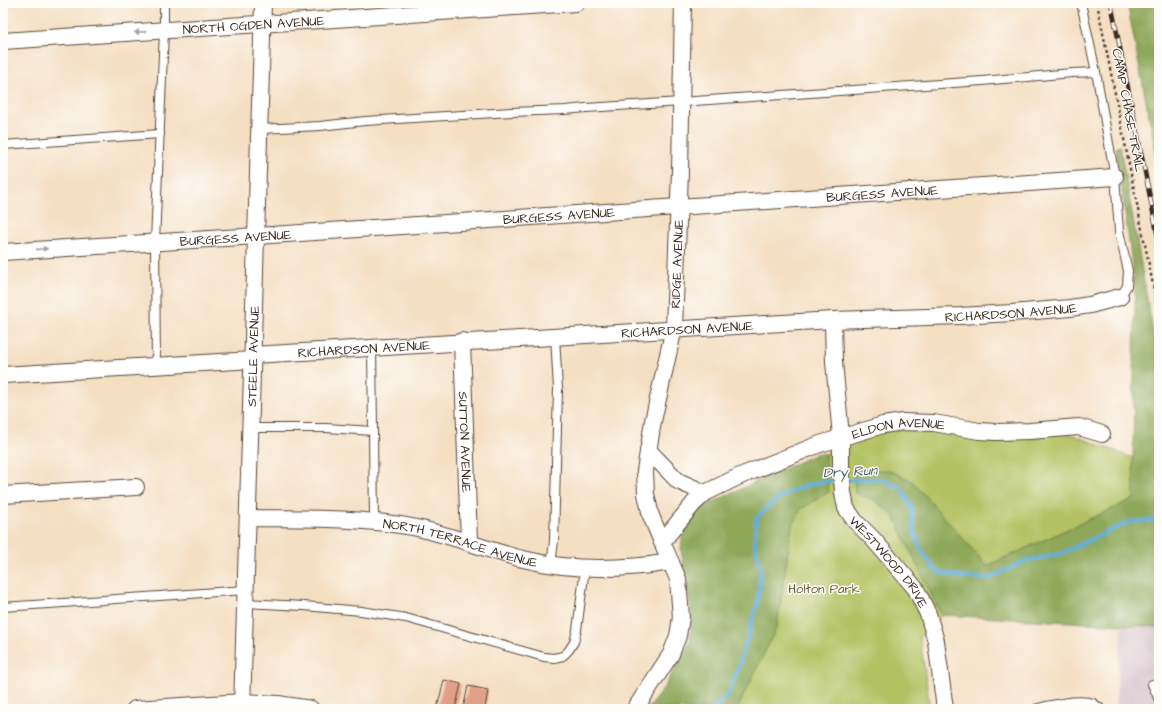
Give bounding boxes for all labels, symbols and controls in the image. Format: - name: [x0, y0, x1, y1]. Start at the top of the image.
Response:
- street label: NORTH OGDEN AVENUE: [182, 12, 325, 39]
- one-way arrow: [134, 29, 146, 36]
- street label: CAMP CHASE TRAIL: [1107, 47, 1149, 173]
- street label: BURGESS AVENUE: [826, 181, 939, 207]
- street label: BURGESS AVENUE: [502, 203, 616, 229]
- street label: RIDGE AVENUE: [667, 219, 688, 309]
- street label: BURGESS AVENUE: [179, 226, 292, 251]
- one-way arrow: [36, 246, 48, 253]
- street label: RICHARDSON AVENUE: [945, 299, 1078, 326]
- street label: STEELE AVENUE: [243, 305, 264, 407]
- street label: RICHARDSON AVENUE: [621, 317, 754, 343]
- street label: RICHARDSON AVENUE: [297, 336, 431, 362]
- street label: SUTTON AVENUE: [454, 391, 475, 493]
- street label: ELDON AVENUE: [850, 414, 947, 444]
- water label: Dry Run: [822, 461, 879, 483]
- street label: WESTWOOD DRIVE: [845, 512, 932, 611]
- street label: NORTH TERRACE AVENUE: [382, 515, 539, 572]
- park label: Holton Park: [788, 580, 860, 598]

